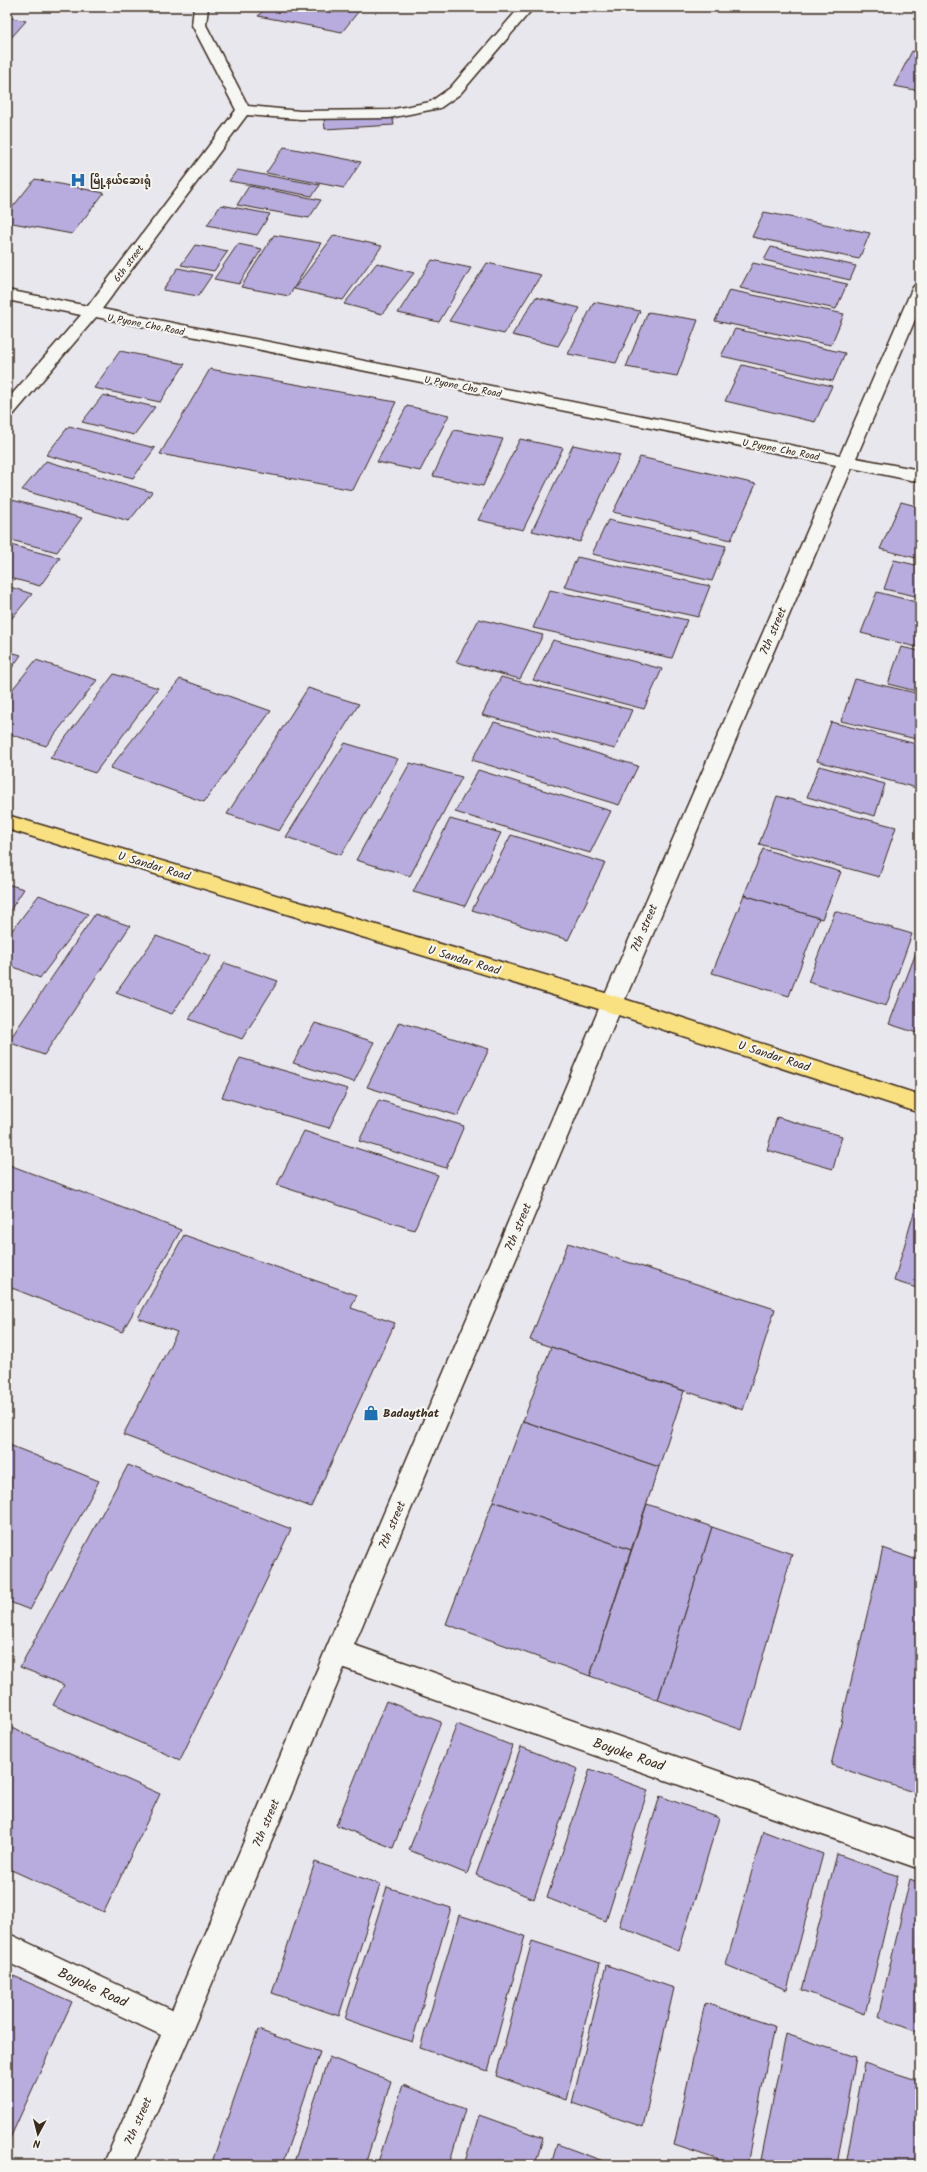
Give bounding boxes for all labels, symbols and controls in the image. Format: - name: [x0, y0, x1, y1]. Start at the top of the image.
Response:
- hospital icon: မြို့နယ်ဆေးရုံ: [69, 171, 87, 189]
- place label: မြို့နယ်ဆေးရုံ: [90, 173, 151, 190]
- street label: 6th street: [109, 241, 148, 286]
- street label: U Pyone Cho Road: [106, 310, 187, 341]
- street label: U Pyone Cho Road: [423, 372, 504, 403]
- street label: U Pyone Cho Road: [741, 435, 822, 466]
- street label: 7th street: [755, 604, 792, 658]
- street label: U Sandar Road: [115, 846, 193, 887]
- street label: 7th street: [626, 901, 663, 955]
- street label: U Sandar Road: [425, 940, 503, 981]
- street label: U Sandar Road: [735, 1036, 813, 1077]
- street label: 7th street: [500, 1200, 537, 1254]
- shop icon: Badaythat: [362, 1404, 380, 1422]
- place label: Badaythat: [383, 1404, 440, 1423]
- street label: 7th street: [374, 1498, 411, 1552]
- street label: Boyoke Road: [590, 1732, 669, 1778]
- street label: 7th street: [248, 1796, 285, 1850]
- street label: Boyoke Road: [54, 1962, 132, 2014]
- street label: 7th street: [119, 2094, 158, 2148]
- north arrow: [18, 2114, 58, 2154]
- text: N: [32, 2134, 41, 2152]

